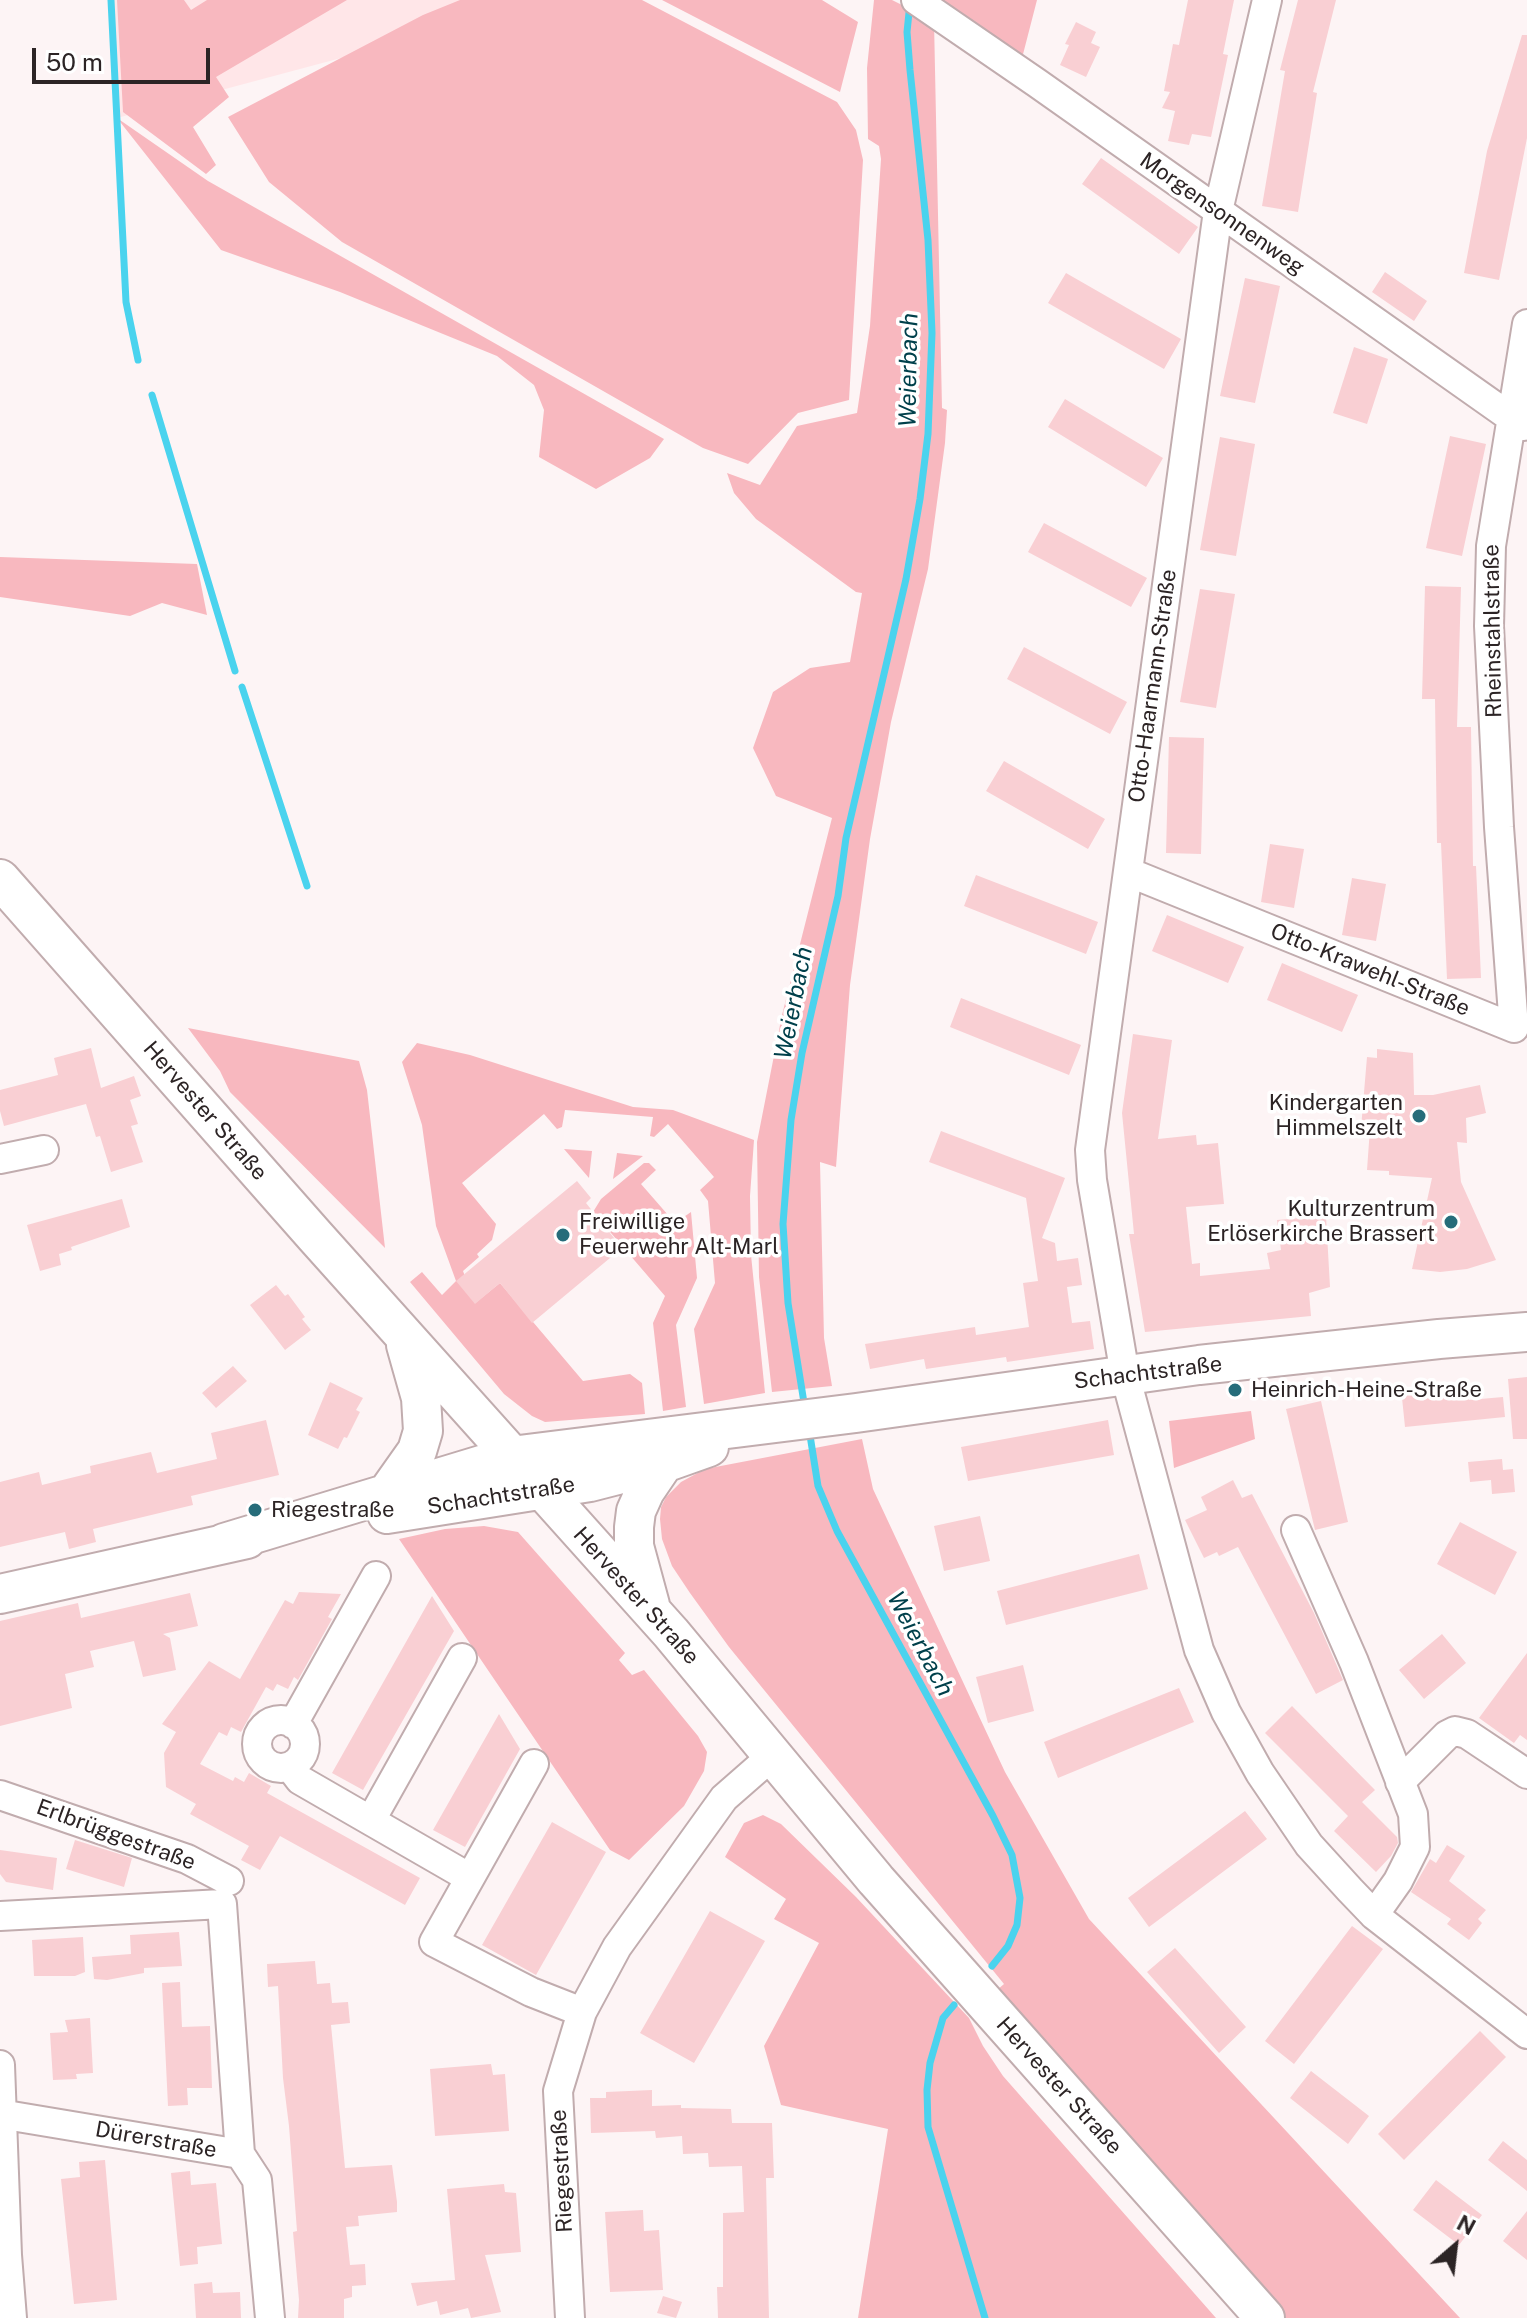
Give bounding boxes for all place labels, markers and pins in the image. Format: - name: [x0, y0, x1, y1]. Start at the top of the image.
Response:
- place label: Kindergarten Himmelszelt: [1269, 1090, 1403, 1142]
- marker: Kindergarten Himmelszelt: [1410, 1107, 1428, 1125]
- place label: Kulturzentrum Erlöserkirche Brassert: [1207, 1196, 1435, 1248]
- place label: Freiwillige Feuerwehr Alt-Marl: [579, 1209, 779, 1260]
- marker: Kulturzentrum Erlöserkirche Brassert: [1442, 1213, 1460, 1231]
- marker: Freiwillige Feuerwehr Alt-Marl: [554, 1226, 572, 1244]
- place label: Heinrich-Heine-Straße: [1251, 1377, 1482, 1403]
- marker: Heinrich-Heine-Straße: [1226, 1381, 1244, 1399]
- place label: Riegestraße: [271, 1497, 395, 1523]
- marker: Riegestraße: [246, 1501, 264, 1519]

